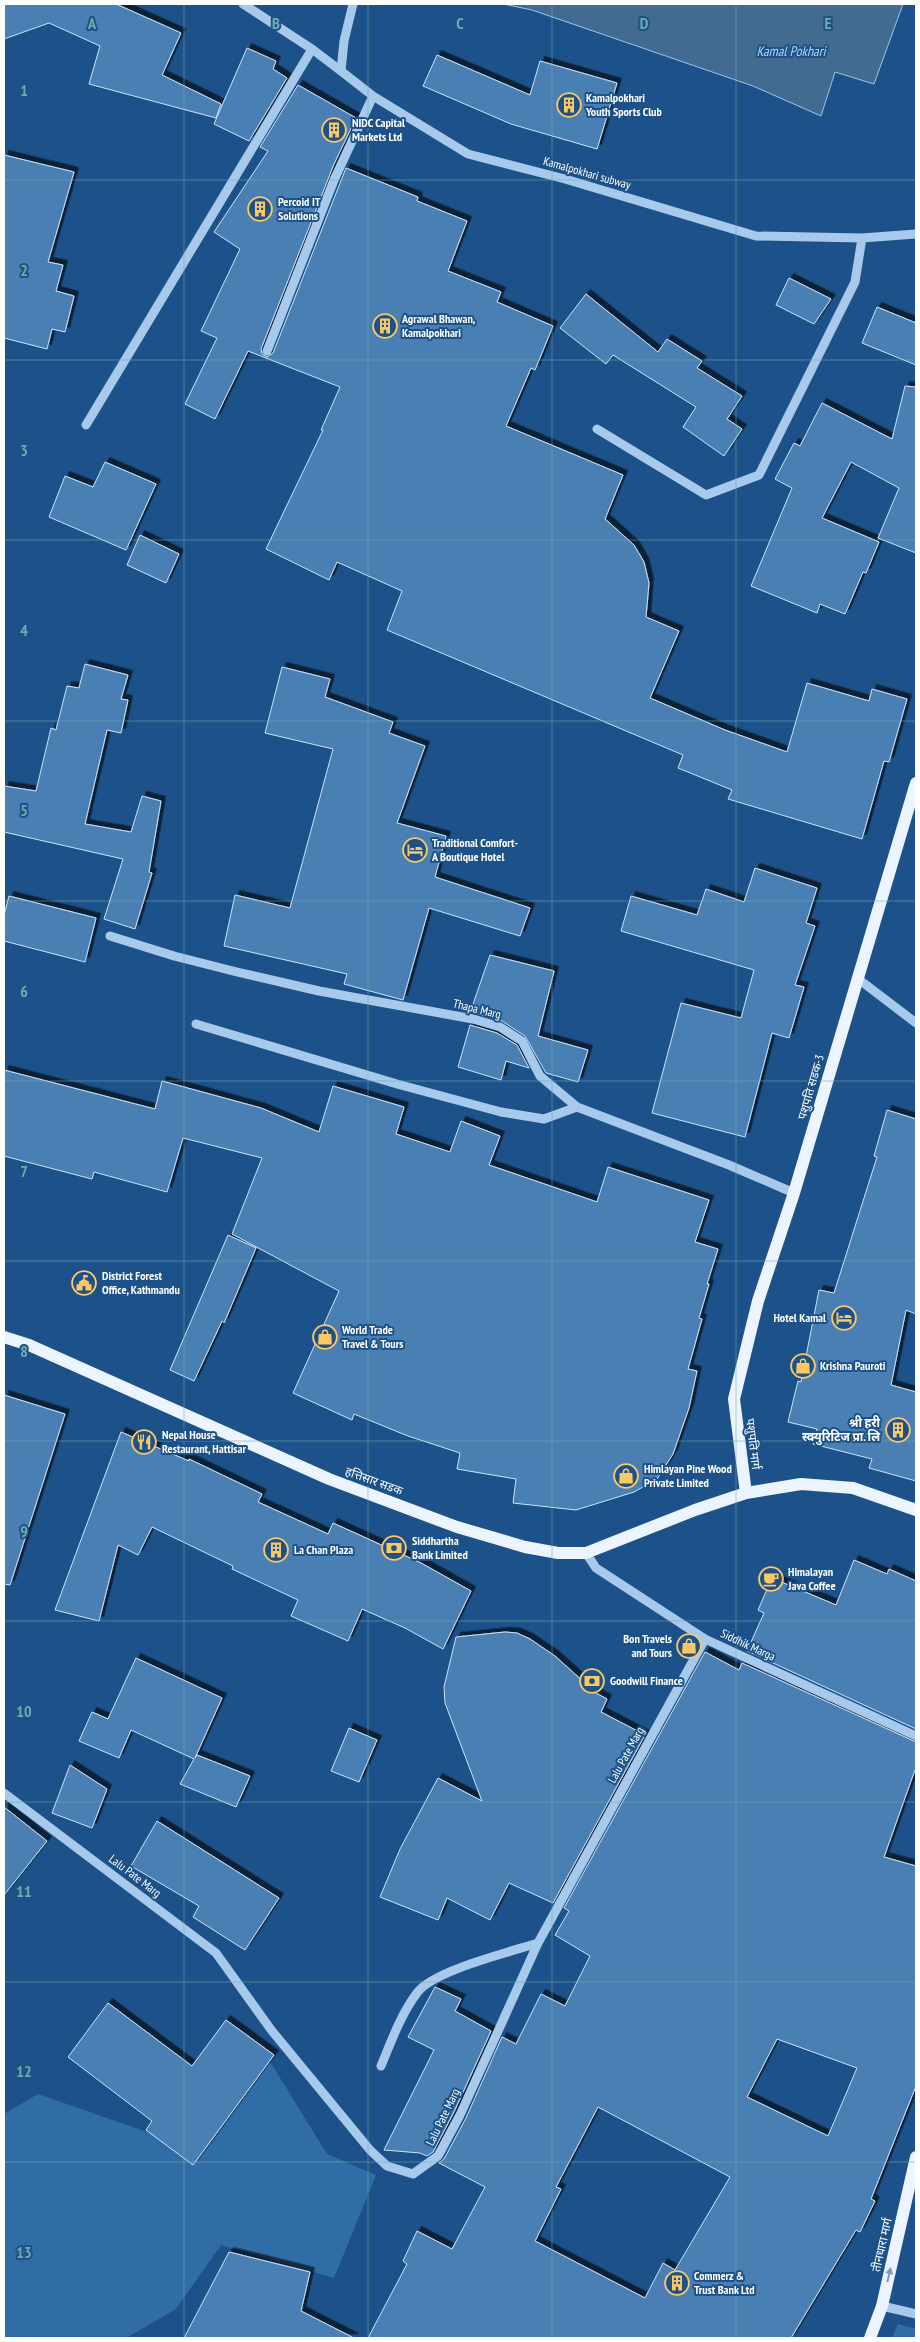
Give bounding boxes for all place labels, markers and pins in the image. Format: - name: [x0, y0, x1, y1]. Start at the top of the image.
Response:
- place label: Kamalpokhari Youth Sports Club: [585, 90, 662, 119]
- building icon: Kamalpokhari Youth Sports Club: [556, 92, 582, 118]
- place label: NIDC Capital Markets Ltd: [352, 115, 405, 144]
- building icon: NIDC Capital Markets Ltd: [321, 117, 347, 143]
- place label: Percoid IT Solutions: [278, 194, 321, 223]
- building icon: Percoid IT Solutions: [247, 196, 273, 222]
- place label: Agrawal Bhawan, Kamalpokhari: [401, 311, 476, 340]
- building icon: Agrawal Bhawan, Kamalpokhari: [372, 313, 398, 339]
- place label: Traditional Comfort- A Boutique Hotel: [431, 835, 518, 864]
- hotel icon: Traditional Comfort- A Boutique Hotel: [402, 837, 428, 863]
- place label: District Forest Office, Kathmandu: [102, 1268, 180, 1297]
- public building icon: District Forest Office, Kathmandu: [71, 1270, 97, 1296]
- hotel icon: Hotel Kamal: [831, 1305, 857, 1331]
- place label: Hotel Kamal: [773, 1310, 826, 1325]
- place label: World Trade Travel & Tours: [341, 1322, 403, 1351]
- shop icon: World Trade Travel & Tours: [312, 1324, 338, 1350]
- shop icon: Krishna Pauroti: [790, 1353, 816, 1379]
- place label: Krishna Pauroti: [820, 1358, 886, 1373]
- place label: श्री हरी स्क्युरिटिज प्रा. लि: [802, 1415, 881, 1446]
- building icon: श्री हरी स्क्युरिटिज प्रा. लि: [885, 1417, 911, 1443]
- place label: Nepal House Restaurant, Hattisar: [162, 1427, 246, 1456]
- restaurant icon: Nepal House Restaurant, Hattisar: [131, 1429, 157, 1455]
- place label: Himlayan Pine Wood Private Limited: [644, 1461, 732, 1490]
- shop icon: Himlayan Pine Wood Private Limited: [613, 1463, 639, 1489]
- place label: Siddhartha Bank Limited: [412, 1533, 468, 1562]
- bank icon: Siddhartha Bank Limited: [381, 1535, 407, 1561]
- building icon: La Chan Plaza: [263, 1537, 289, 1563]
- place label: La Chan Plaza: [294, 1542, 353, 1557]
- place label: Himalayan Java Coffee: [787, 1564, 836, 1593]
- cafe icon: Himalayan Java Coffee: [758, 1566, 784, 1592]
- place label: Bon Travels and Tours: [623, 1631, 672, 1660]
- shop icon: Bon Travels and Tours: [676, 1633, 702, 1659]
- bank icon: Goodwill Finance: [579, 1668, 605, 1694]
- place label: Goodwill Finance: [610, 1673, 683, 1688]
- place label: Commerz & Trust Bank Ltd: [694, 2268, 755, 2297]
- building icon: Commerz & Trust Bank Ltd: [664, 2270, 690, 2296]

